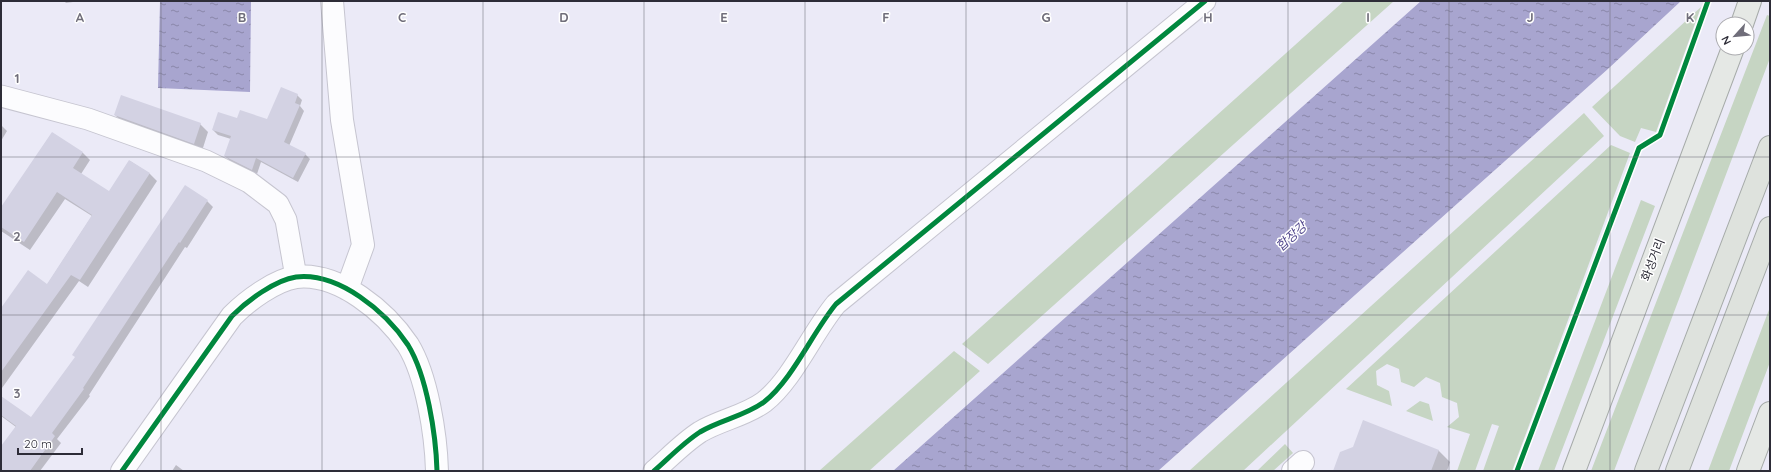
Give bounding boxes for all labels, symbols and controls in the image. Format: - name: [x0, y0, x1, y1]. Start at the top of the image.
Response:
- text: A: [76, 9, 85, 25]
- text: B: [238, 9, 246, 25]
- text: C: [398, 9, 406, 25]
- text: D: [559, 9, 569, 25]
- text: E: [720, 9, 728, 25]
- text: F: [882, 9, 890, 25]
- text: G: [1041, 9, 1051, 25]
- text: H: [1203, 9, 1213, 25]
- text: I: [1366, 9, 1370, 25]
- text: J: [1526, 9, 1534, 25]
- text: K: [1686, 9, 1695, 25]
- north arrow: [1715, 16, 1755, 56]
- text: N: [1718, 34, 1734, 47]
- text: 1: [14, 70, 20, 86]
- water label: 합장강: [1272, 217, 1311, 254]
- text: 2: [13, 228, 21, 244]
- street label: 화성거리: [1638, 237, 1667, 283]
- text: 3: [14, 385, 21, 401]
- scale bar: [18, 430, 82, 456]
- text: 20 m: [24, 436, 52, 451]

